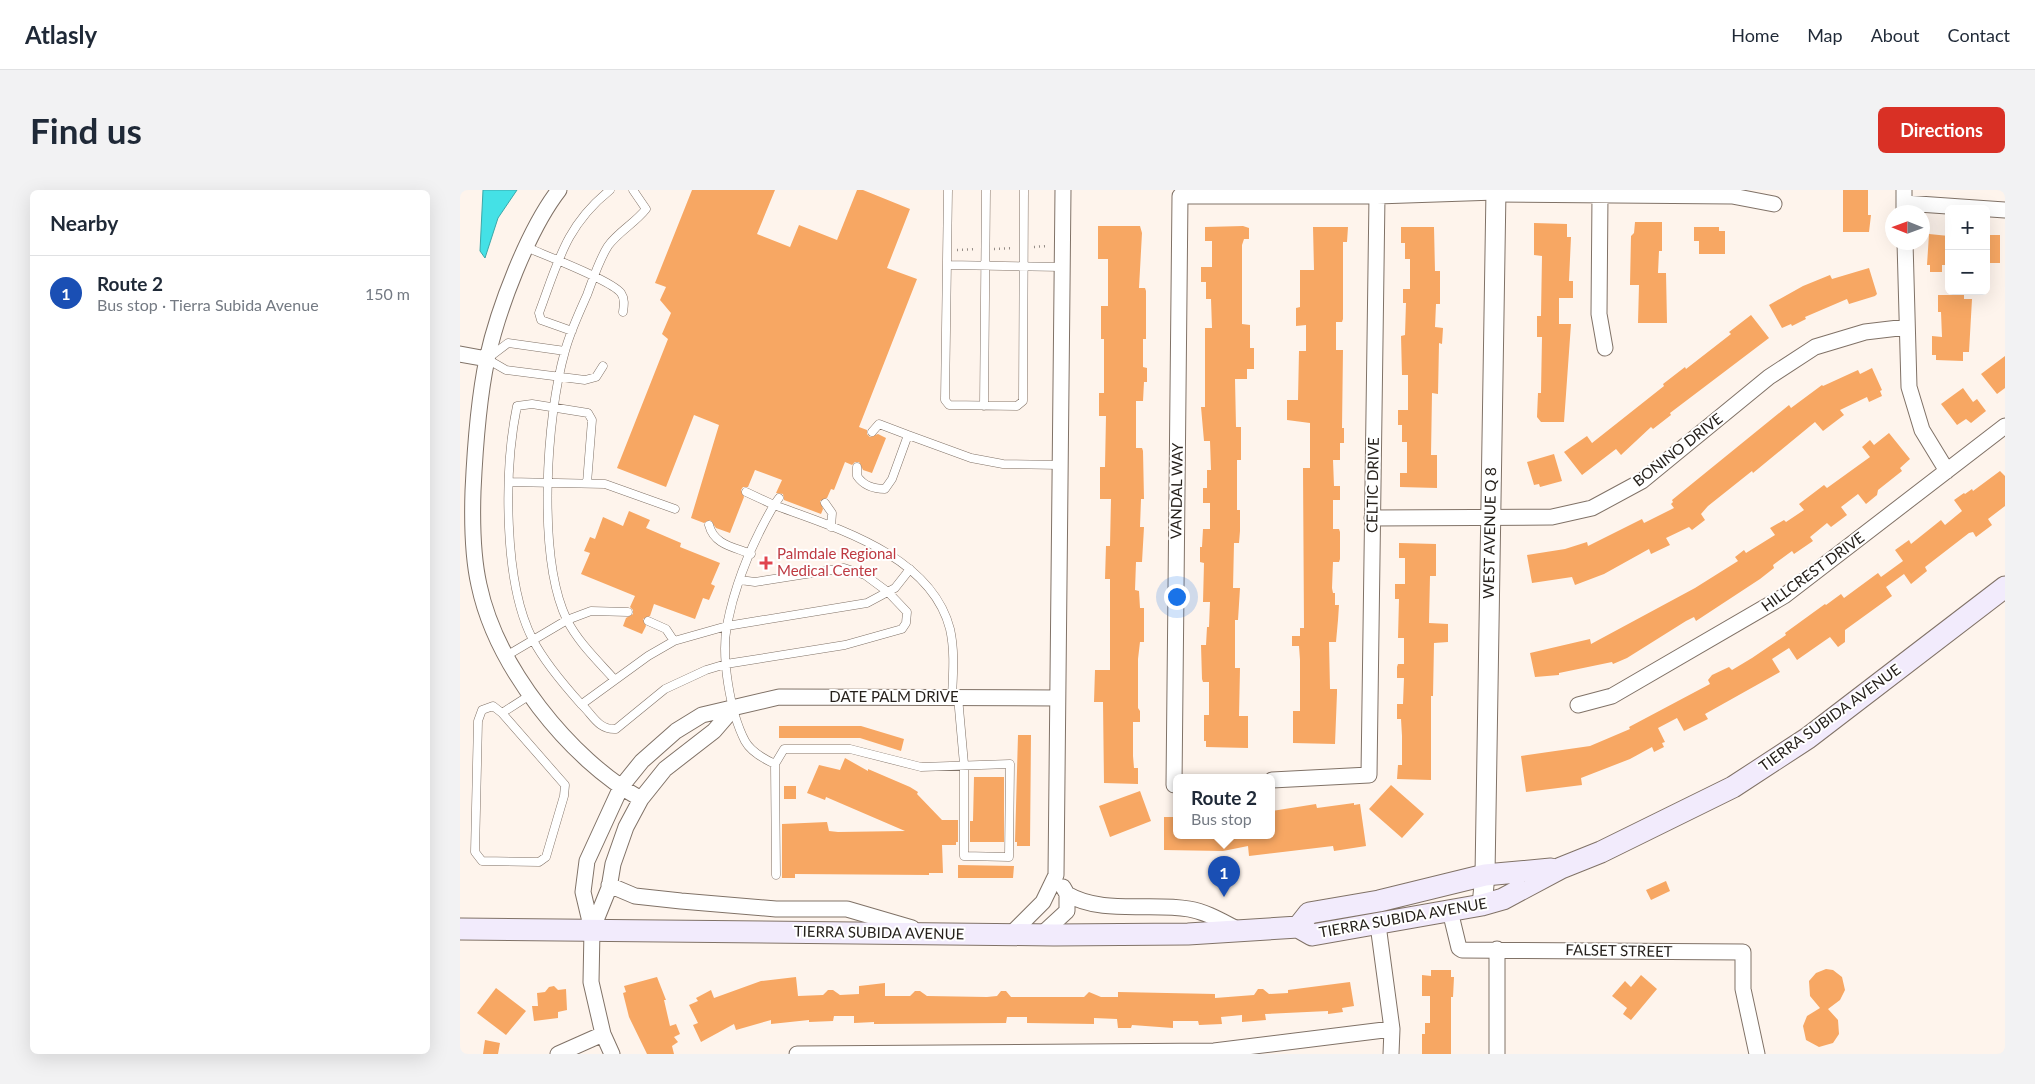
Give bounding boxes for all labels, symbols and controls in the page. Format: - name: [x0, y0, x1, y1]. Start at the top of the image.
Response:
- text: Atlasly: [25, 20, 97, 49]
- text: Home: [1731, 24, 1779, 46]
- text: Map: [1807, 24, 1843, 46]
- text: About: [1871, 24, 1920, 46]
- text: Contact: [1948, 24, 2010, 46]
- button: Directions: [1878, 107, 2005, 153]
- text: Find us: [30, 109, 142, 151]
- north arrow: [1885, 205, 1930, 250]
- map controls: [1945, 205, 1990, 295]
- button: +: [1945, 205, 1990, 250]
- text: Nearby: [50, 210, 118, 235]
- button: −: [1945, 250, 1990, 295]
- text: Route 2: [97, 272, 163, 295]
- text: 1: [61, 284, 71, 303]
- text: 150 m: [365, 284, 410, 303]
- text: Bus stop · Tierra Subida Avenue: [97, 295, 319, 314]
- street label: BONINO DRIVE: [1629, 409, 1726, 490]
- street label: CELTIC DRIVE: [1362, 437, 1382, 533]
- street label: VANDAL WAY: [1166, 442, 1186, 539]
- street label: WEST AVENUE Q 8: [1479, 467, 1499, 599]
- street label: HILLCREST DRIVE: [1757, 528, 1867, 615]
- place label: Palmdale Regional Medical Center: [777, 544, 896, 579]
- marker: Palmdale Regional Medical Center: [759, 556, 773, 570]
- your location: [1164, 584, 1190, 610]
- street label: TIERRA SUBIDA AVENUE: [1755, 660, 1904, 775]
- street label: DATE PALM DRIVE: [829, 687, 959, 705]
- popup: [1173, 774, 1275, 839]
- text: Route 2: [1191, 786, 1257, 809]
- text: Bus stop: [1191, 809, 1252, 828]
- pin: 1: [1208, 856, 1240, 897]
- street label: TIERRA SUBIDA AVENUE: [1317, 893, 1488, 941]
- street label: TIERRA SUBIDA AVENUE: [794, 922, 964, 942]
- street label: FALSET STREET: [1565, 940, 1673, 960]

